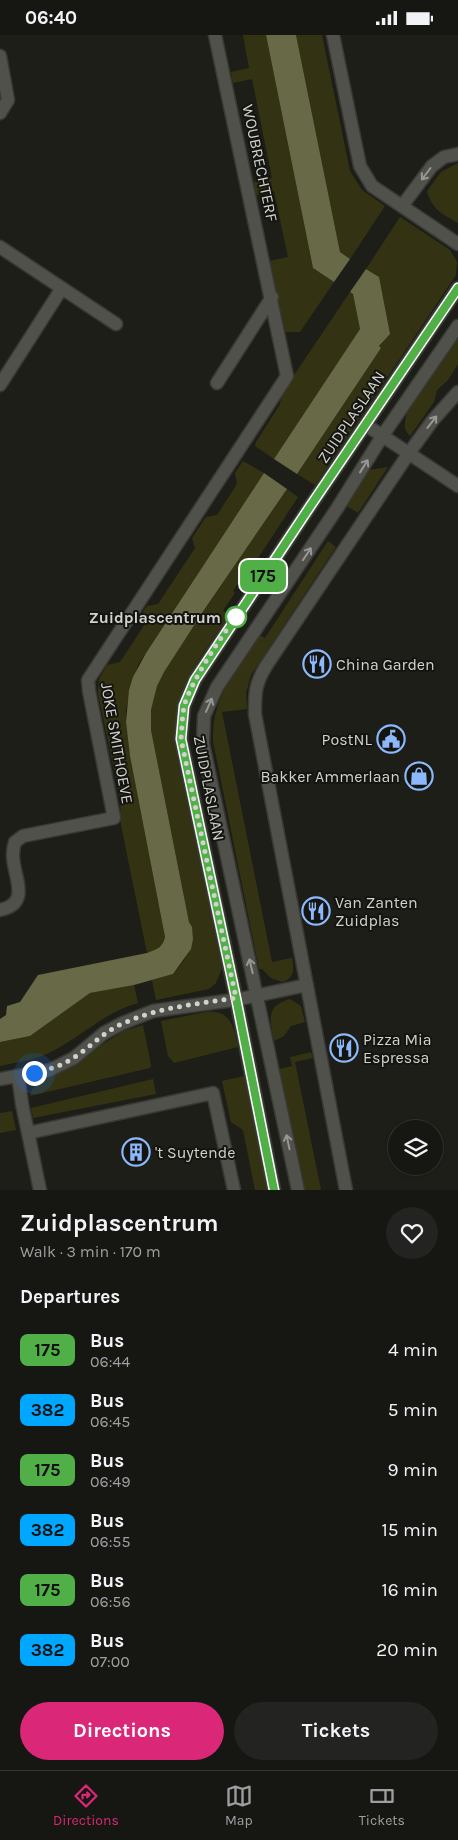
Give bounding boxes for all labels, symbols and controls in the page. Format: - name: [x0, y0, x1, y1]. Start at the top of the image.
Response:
- text: 06:40: [25, 7, 77, 29]
- street label: WOUBRECHTERF: [238, 103, 282, 223]
- one-way arrow: [421, 167, 431, 181]
- street label: ZUIDPLASLAAN: [313, 367, 389, 467]
- one-way arrow: [427, 415, 438, 428]
- one-way arrow: [359, 459, 369, 473]
- one-way arrow: [301, 547, 312, 561]
- line badge: 175: [234, 560, 292, 592]
- text: 175: [250, 565, 276, 587]
- marker: Zuidplascentrum: [225, 606, 247, 628]
- place label: Zuidplascentrum: [89, 608, 221, 627]
- restaurant icon: China Garden: [302, 649, 332, 679]
- place label: China Garden: [336, 655, 435, 674]
- street label: JOKE SMITHOEVE: [97, 681, 137, 805]
- one-way arrow: [204, 698, 214, 713]
- public building icon: PostNL: [376, 724, 406, 754]
- place label: PostNL: [322, 730, 373, 749]
- street label: ZUIDPLASLAAN: [189, 734, 229, 842]
- shop icon: Bakker Ammerlaan: [404, 761, 434, 791]
- place label: Bakker Ammerlaan: [261, 767, 400, 786]
- place label: Van Zanten Zuidplas: [335, 893, 418, 930]
- restaurant icon: Van Zanten Zuidplas: [301, 896, 331, 926]
- one-way arrow: [245, 959, 255, 975]
- place label: Pizza Mia Espressa: [363, 1030, 432, 1067]
- restaurant icon: Pizza Mia Espressa: [329, 1033, 359, 1063]
- your location: [22, 1061, 47, 1086]
- map controls: [388, 1120, 443, 1175]
- button: layers: [388, 1120, 443, 1175]
- one-way arrow: [282, 1135, 292, 1151]
- building icon: 't Suytende: [121, 1137, 151, 1167]
- place label: 't Suytende: [155, 1143, 235, 1162]
- button: heart: [386, 1207, 438, 1259]
- text: Zuidplascentrum: [20, 1209, 218, 1237]
- text: Walk · 3 min · 170 m: [20, 1242, 161, 1261]
- text: Departures: [20, 1286, 120, 1308]
- text: Bus: [90, 1330, 124, 1352]
- text: 175: [35, 1339, 60, 1361]
- text: 4 min: [388, 1339, 438, 1361]
- text: 06:44: [90, 1352, 130, 1371]
- text: Bus: [90, 1390, 124, 1412]
- text: 382: [31, 1399, 64, 1421]
- text: 5 min: [388, 1399, 438, 1421]
- text: 06:45: [90, 1412, 130, 1431]
- text: Bus: [90, 1450, 124, 1472]
- text: 175: [35, 1459, 60, 1481]
- text: 9 min: [388, 1459, 438, 1481]
- text: 06:49: [90, 1472, 131, 1491]
- text: Bus: [90, 1510, 124, 1532]
- text: 382: [31, 1519, 64, 1541]
- text: 15 min: [382, 1519, 438, 1541]
- text: 06:55: [90, 1532, 130, 1551]
- text: Bus: [90, 1570, 124, 1592]
- text: 175: [35, 1579, 60, 1601]
- text: 16 min: [381, 1579, 438, 1601]
- text: 06:56: [90, 1592, 131, 1611]
- text: Bus: [90, 1630, 124, 1652]
- text: 382: [31, 1639, 64, 1661]
- text: 20 min: [376, 1639, 438, 1661]
- text: 07:00: [90, 1652, 130, 1671]
- button: Directions: [20, 1702, 224, 1760]
- button: Tickets: [234, 1702, 438, 1760]
- tab: Directions: [53, 1782, 119, 1829]
- tab: Map: [225, 1782, 253, 1829]
- tab: Tickets: [359, 1782, 405, 1829]

